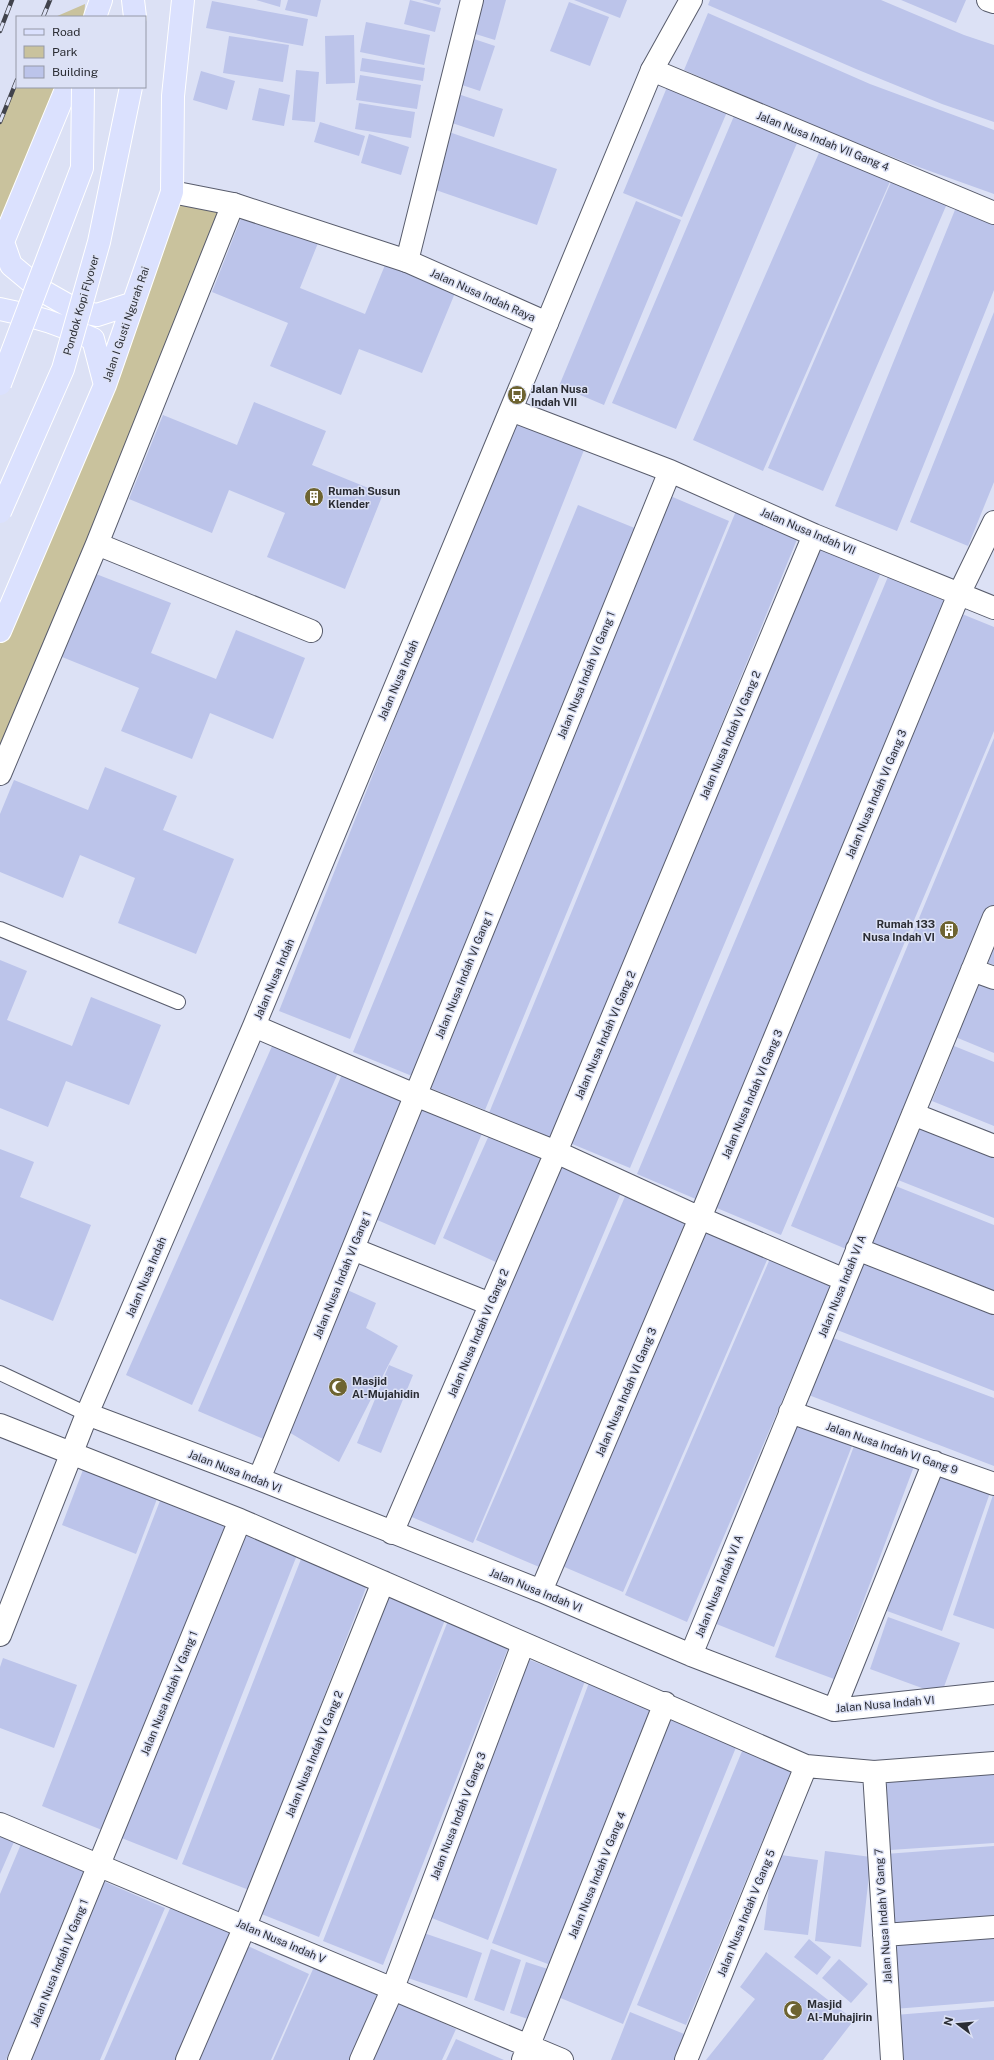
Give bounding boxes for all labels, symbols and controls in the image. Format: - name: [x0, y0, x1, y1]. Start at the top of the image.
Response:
- legend: [16, 16, 146, 88]
- text: Road: [52, 25, 80, 39]
- text: Park: [52, 45, 78, 59]
- text: Building: [52, 65, 98, 79]
- street label: Jalan Nusa Indah VII Gang 4: [755, 109, 891, 173]
- street label: Pondok Kopi Flyover: [61, 253, 101, 357]
- street label: Jalan I Gusti Ngurah Rai: [101, 265, 151, 383]
- street label: Jalan Nusa Indah Raya: [429, 266, 537, 324]
- place label: Jalan Nusa Indah VII: [531, 383, 588, 408]
- bus stop icon: Jalan Nusa Indah VII: [506, 384, 528, 406]
- place label: Rumah Susun Klender: [328, 485, 400, 510]
- building icon: Rumah Susun Klender: [303, 486, 325, 508]
- street label: Jalan Nusa Indah VII: [759, 506, 857, 556]
- street label: Jalan Nusa Indah VI Gang 1: [555, 610, 617, 740]
- street label: Jalan Nusa Indah: [376, 638, 420, 722]
- street label: Jalan Nusa Indah VI Gang 2: [697, 669, 763, 801]
- street label: Jalan Nusa Indah VI Gang 3: [843, 728, 909, 860]
- street label: Jalan Nusa Indah VI Gang 1: [433, 910, 495, 1040]
- place label: Rumah 133 Nusa Indah VI: [863, 918, 935, 943]
- building icon: Rumah 133 Nusa Indah VI: [938, 919, 960, 941]
- street label: Jalan Nusa Indah: [252, 937, 296, 1021]
- street label: Jalan Nusa Indah VI Gang 2: [572, 969, 638, 1101]
- street label: Jalan Nusa Indah VI Gang 3: [719, 1028, 785, 1160]
- street label: Jalan Nusa Indah VI Gang 1: [311, 1210, 373, 1340]
- street label: Jalan Nusa Indah VI A: [816, 1233, 868, 1339]
- street label: Jalan Nusa Indah: [124, 1235, 168, 1319]
- street label: Jalan Nusa Indah VI Gang 2: [445, 1267, 511, 1399]
- street label: Jalan Nusa Indah VI Gang 3: [593, 1326, 659, 1458]
- place label: Masjid Al-Mujahidin: [352, 1375, 419, 1400]
- mosque icon: Masjid Al-Mujahidin: [327, 1376, 349, 1398]
- street label: Jalan Nusa Indah VI Gang 9: [824, 1420, 960, 1476]
- street label: Jalan Nusa Indah VI: [187, 1448, 283, 1494]
- street label: Jalan Nusa Indah VI A: [693, 1533, 745, 1639]
- street label: Jalan Nusa Indah VI: [488, 1566, 584, 1614]
- street label: Jalan Nusa Indah V Gang 1: [138, 1629, 200, 1757]
- street label: Jalan Nusa Indah V Gang 2: [283, 1689, 345, 1819]
- street label: Jalan Nusa Indah VI: [835, 1694, 935, 1714]
- street label: Jalan Nusa Indah V Gang 3: [428, 1750, 488, 1881]
- street label: Jalan Nusa Indah V Gang 4: [566, 1810, 628, 1940]
- street label: Jalan Nusa Indah V Gang 5: [715, 1848, 777, 1978]
- street label: Jalan Nusa Indah V Gang 7: [872, 1848, 894, 1984]
- street label: Jalan Nusa Indah IV Gang 1: [28, 1897, 90, 2029]
- street label: Jalan Nusa Indah V: [234, 1917, 328, 1966]
- place label: Masjid Al-Muhajirin: [807, 1998, 872, 2023]
- mosque icon: Masjid Al-Muhajirin: [782, 1999, 804, 2021]
- north arrow: [938, 2004, 978, 2044]
- text: N: [941, 2015, 955, 2027]

